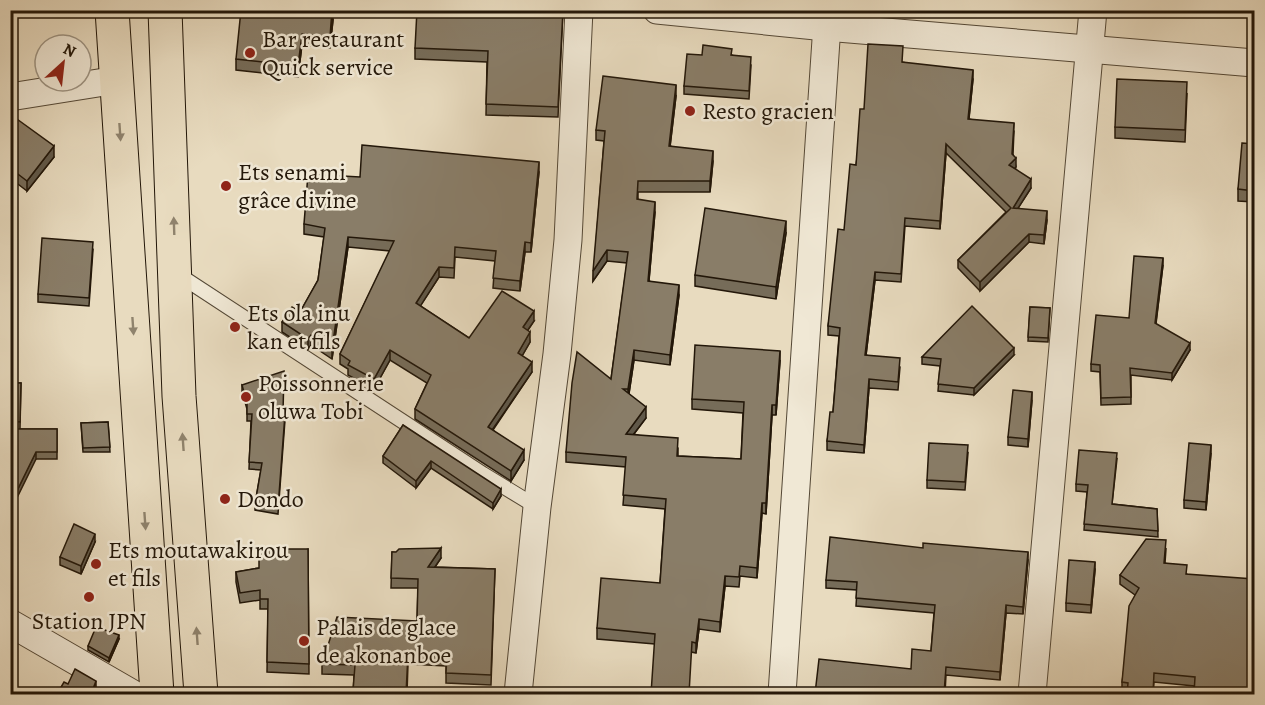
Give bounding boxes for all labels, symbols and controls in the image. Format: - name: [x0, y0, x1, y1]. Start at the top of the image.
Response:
- place label: Bar restaurant Quick service: [262, 23, 404, 83]
- north arrow: [33, 33, 93, 93]
- text: N: [59, 38, 80, 63]
- marker: Bar restaurant Quick service: [243, 46, 257, 60]
- place label: Resto gracien: [702, 95, 834, 127]
- marker: Resto gracien: [683, 104, 697, 118]
- one-way arrow: [115, 122, 125, 141]
- place label: Ets senami grâce divine: [238, 156, 357, 216]
- marker: Ets senami grâce divine: [219, 179, 233, 193]
- one-way arrow: [169, 216, 178, 235]
- place label: Ets ola inu kan et fils: [247, 297, 350, 357]
- one-way arrow: [128, 317, 137, 336]
- marker: Ets ola inu kan et fils: [228, 320, 242, 334]
- place label: Poissonnerie oluwa Tobi: [258, 367, 384, 427]
- marker: Poissonnerie oluwa Tobi: [239, 390, 253, 404]
- one-way arrow: [178, 432, 187, 451]
- place label: Dondo: [237, 483, 304, 515]
- marker: Dondo: [218, 492, 232, 506]
- one-way arrow: [141, 511, 150, 530]
- place label: Ets moutawakirou et fils: [108, 534, 288, 594]
- marker: Ets moutawakirou et fils: [89, 557, 103, 571]
- marker: Station JPN: [82, 590, 96, 604]
- place label: Station JPN: [32, 605, 146, 637]
- place label: Palais de glace de akonanboe: [316, 611, 456, 671]
- one-way arrow: [192, 627, 202, 646]
- marker: Palais de glace de akonanboe: [297, 634, 311, 648]

